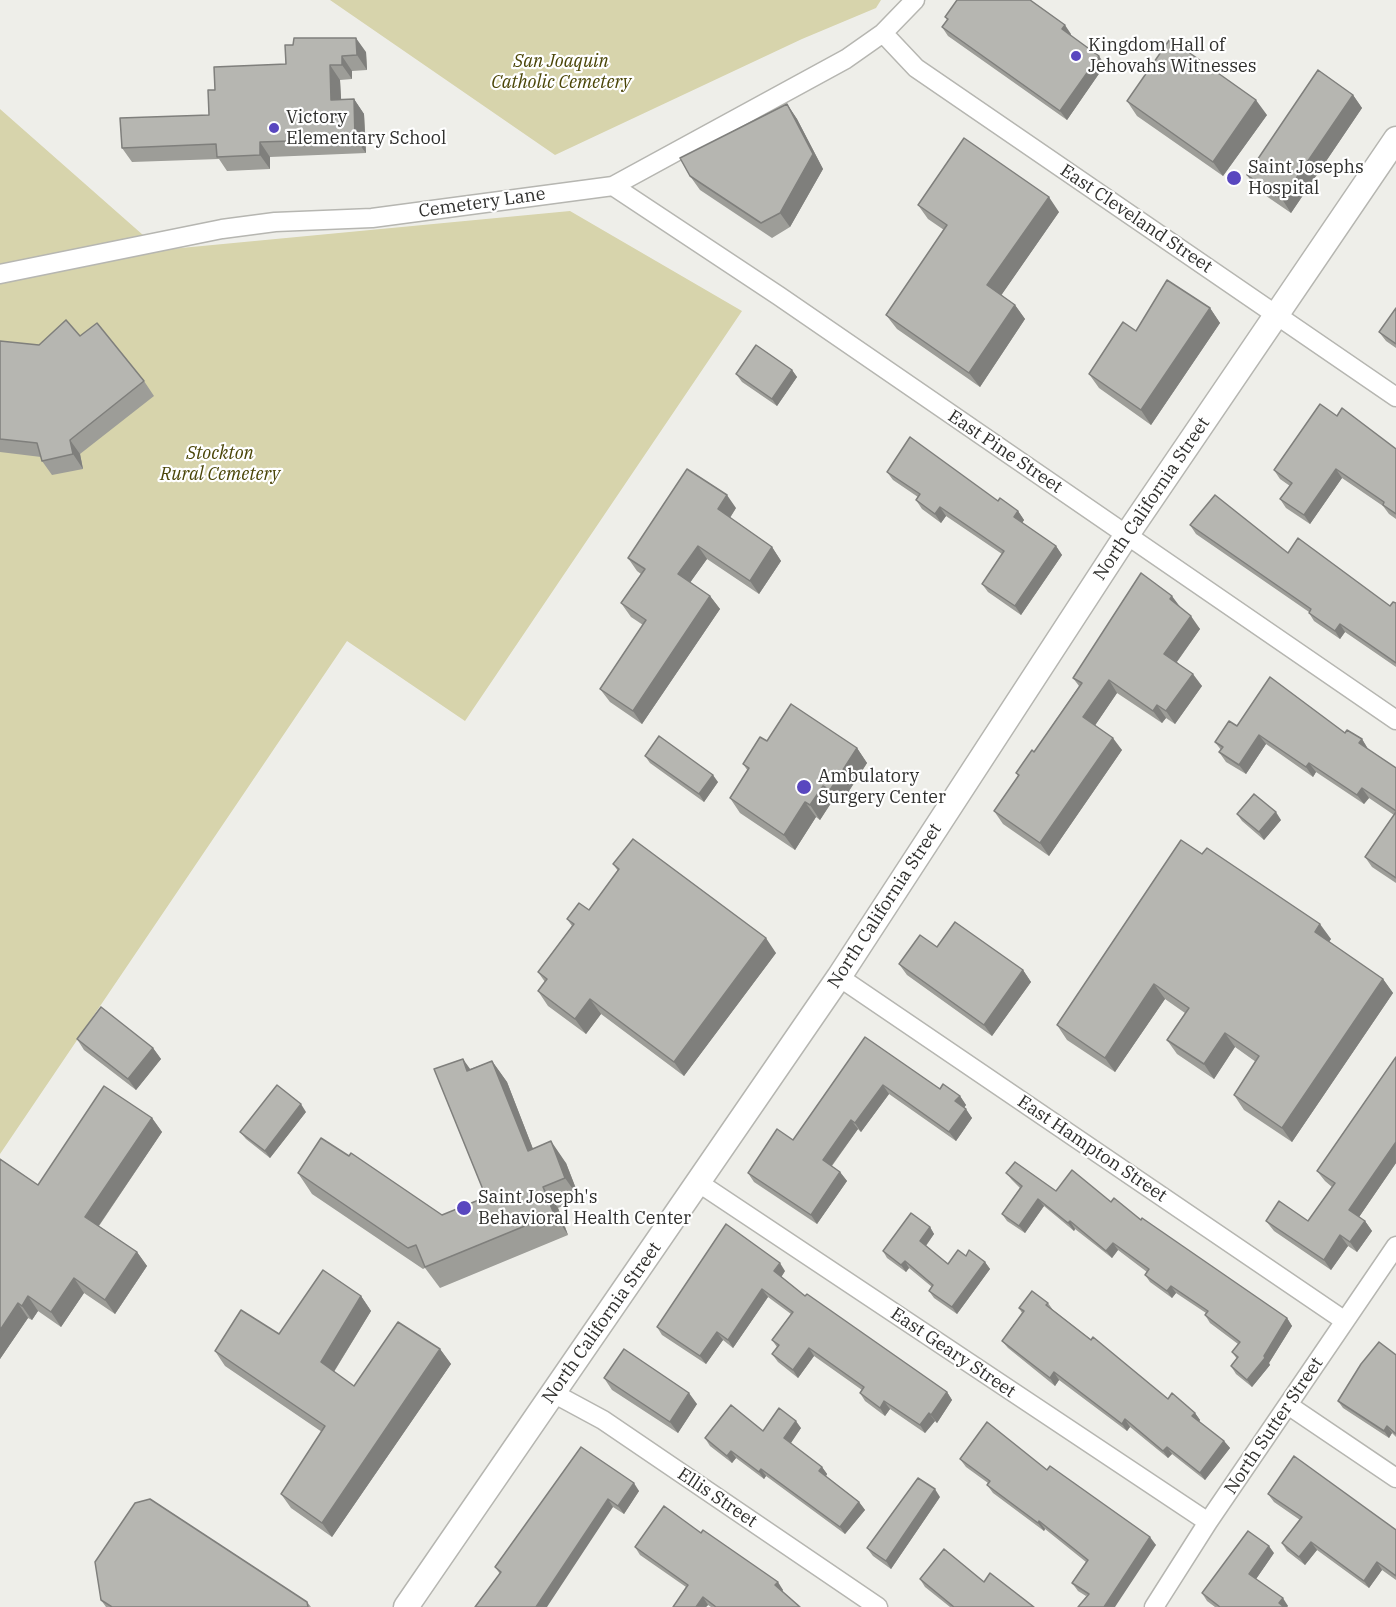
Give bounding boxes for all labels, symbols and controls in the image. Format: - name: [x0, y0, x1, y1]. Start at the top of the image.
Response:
- place label: Kingdom Hall of Jehovahs Witnesses: [1088, 35, 1257, 78]
- marker: Kingdom Hall of Jehovahs Witnesses: [1069, 49, 1083, 63]
- park label: San Joaquin Catholic Cemetery: [491, 51, 631, 94]
- place label: Victory Elementary School: [286, 107, 446, 150]
- marker: Victory Elementary School: [267, 121, 281, 135]
- place label: Saint Josephs Hospital: [1248, 157, 1364, 200]
- street label: East Cleveland Street: [1056, 160, 1216, 278]
- marker: Saint Josephs Hospital: [1225, 169, 1243, 187]
- street label: Cemetery Lane: [417, 183, 547, 223]
- street label: East Pine Street: [944, 406, 1066, 498]
- street label: North California Street: [1089, 413, 1215, 585]
- park label: Stockton Rural Cemetery: [160, 443, 280, 486]
- place label: Ambulatory Surgery Center: [818, 766, 946, 808]
- marker: Ambulatory Surgery Center: [795, 778, 813, 796]
- street label: North California Street: [824, 819, 946, 993]
- street label: East Hampton Street: [1013, 1091, 1171, 1207]
- place label: Saint Joseph's Behavioral Health Center: [478, 1187, 691, 1230]
- marker: Saint Joseph's Behavioral Health Center: [455, 1199, 473, 1217]
- street label: North California Street: [538, 1238, 666, 1408]
- street label: East Geary Street: [886, 1303, 1020, 1403]
- street label: North Sutter Street: [1220, 1353, 1328, 1499]
- street label: Ellis Street: [673, 1463, 761, 1533]

